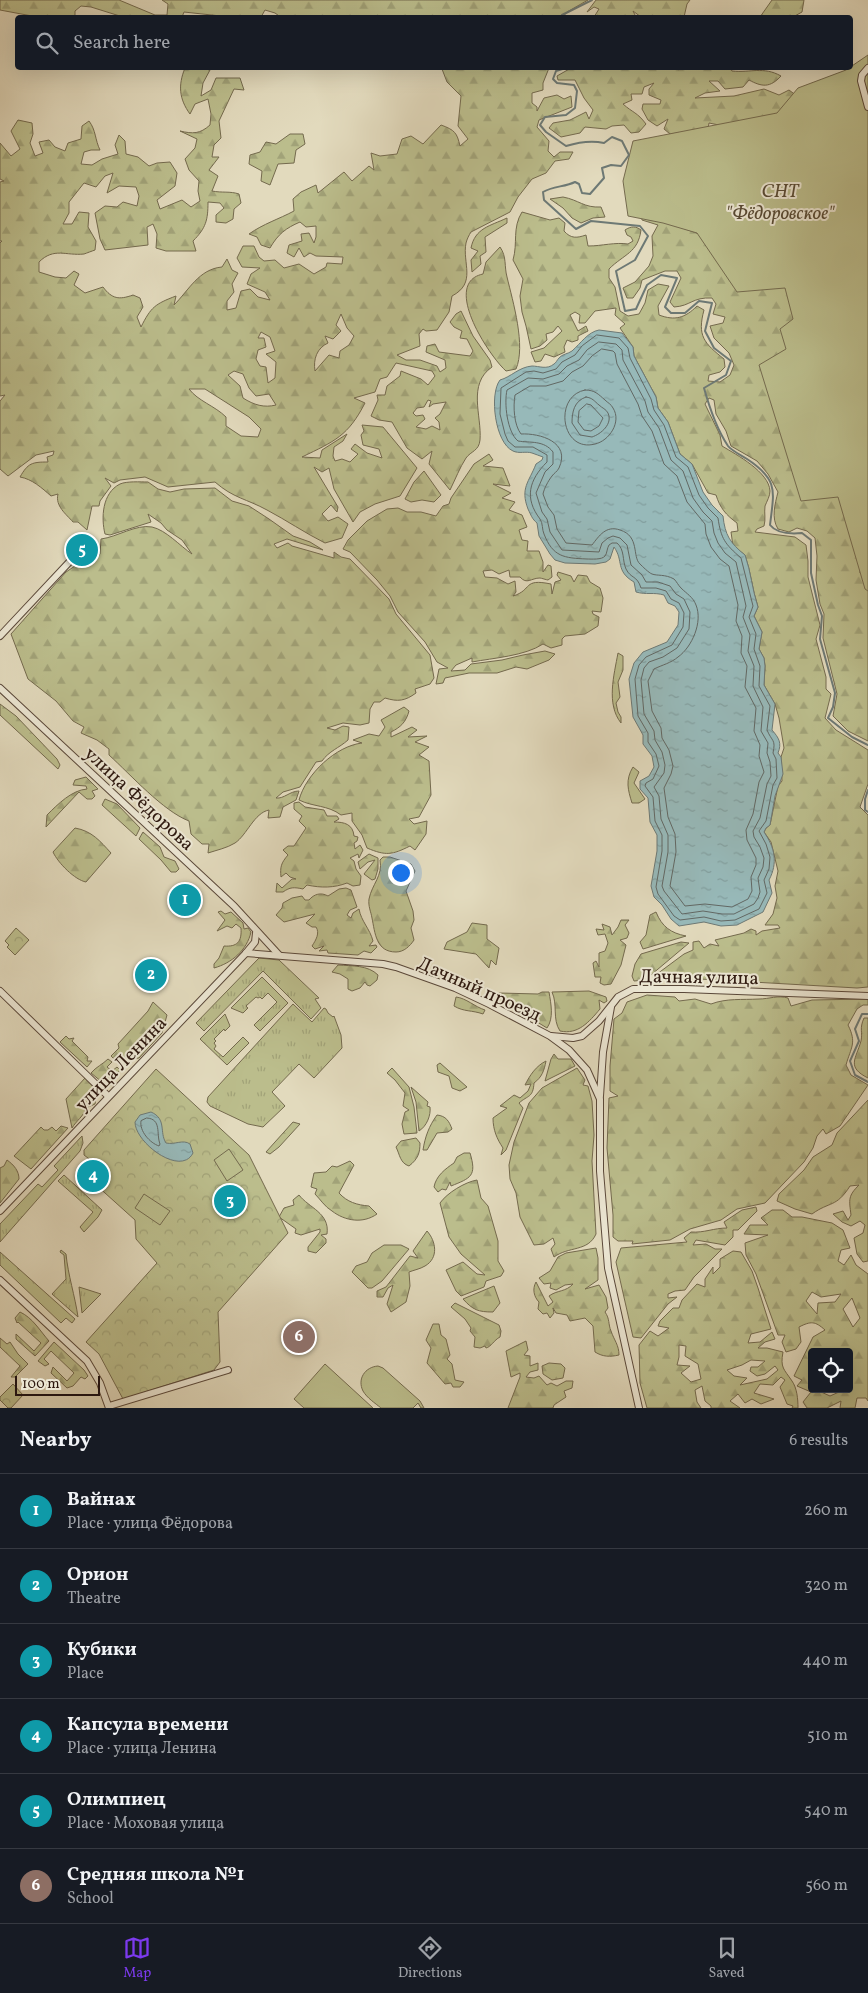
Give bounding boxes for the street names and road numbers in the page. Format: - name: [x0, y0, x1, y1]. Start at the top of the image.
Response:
- street label: улица Фёдорова: [78, 742, 199, 857]
- street label: Дачный проезд: [413, 951, 545, 1029]
- street label: Дачная улица: [639, 964, 759, 992]
- street label: улица Ленина: [69, 1011, 173, 1118]

